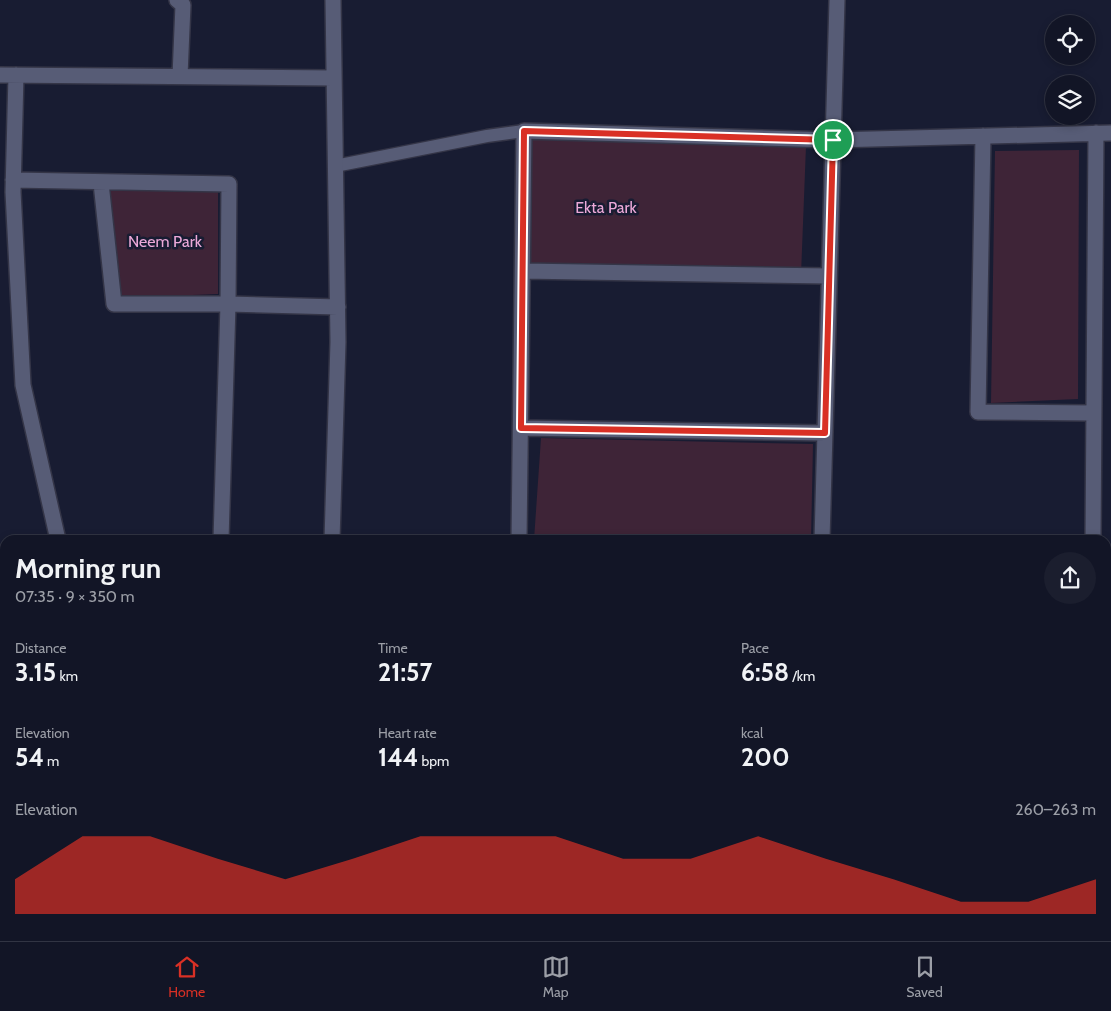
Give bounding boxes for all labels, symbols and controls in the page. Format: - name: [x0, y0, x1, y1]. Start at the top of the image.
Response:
- map controls: [1045, 15, 1095, 125]
- button: locate: [1045, 15, 1095, 65]
- button: layers: [1045, 75, 1095, 125]
- pin: [812, 119, 854, 161]
- icon: arrive: [819, 126, 847, 154]
- park label: Ekta Park: [575, 198, 638, 217]
- park label: Neem Park: [128, 232, 203, 251]
- text: Morning run: [15, 551, 161, 585]
- button: share: [1044, 552, 1096, 604]
- text: 07:35 · 9 × 350 m: [15, 587, 135, 606]
- text: Distance: [15, 639, 67, 657]
- text: Time: [378, 639, 408, 657]
- text: Pace: [741, 639, 769, 657]
- text: 3.15: [15, 657, 56, 687]
- text: 21:57: [378, 657, 432, 687]
- text: 6:58: [741, 657, 789, 687]
- text: km: [56, 667, 78, 685]
- text: /km: [789, 667, 815, 685]
- text: Elevation: [15, 724, 70, 742]
- text: Heart rate: [378, 724, 437, 742]
- text: kcal: [741, 724, 763, 742]
- text: 54: [15, 742, 44, 772]
- text: 144: [378, 742, 418, 772]
- text: 200: [741, 742, 790, 772]
- text: m: [44, 752, 59, 770]
- text: bpm: [418, 752, 449, 770]
- text: Elevation: [15, 800, 78, 819]
- text: 260–263 m: [1015, 800, 1096, 819]
- tab: Home: [168, 953, 205, 1001]
- tab: Map: [542, 953, 570, 1001]
- tab: Saved: [906, 953, 943, 1001]

